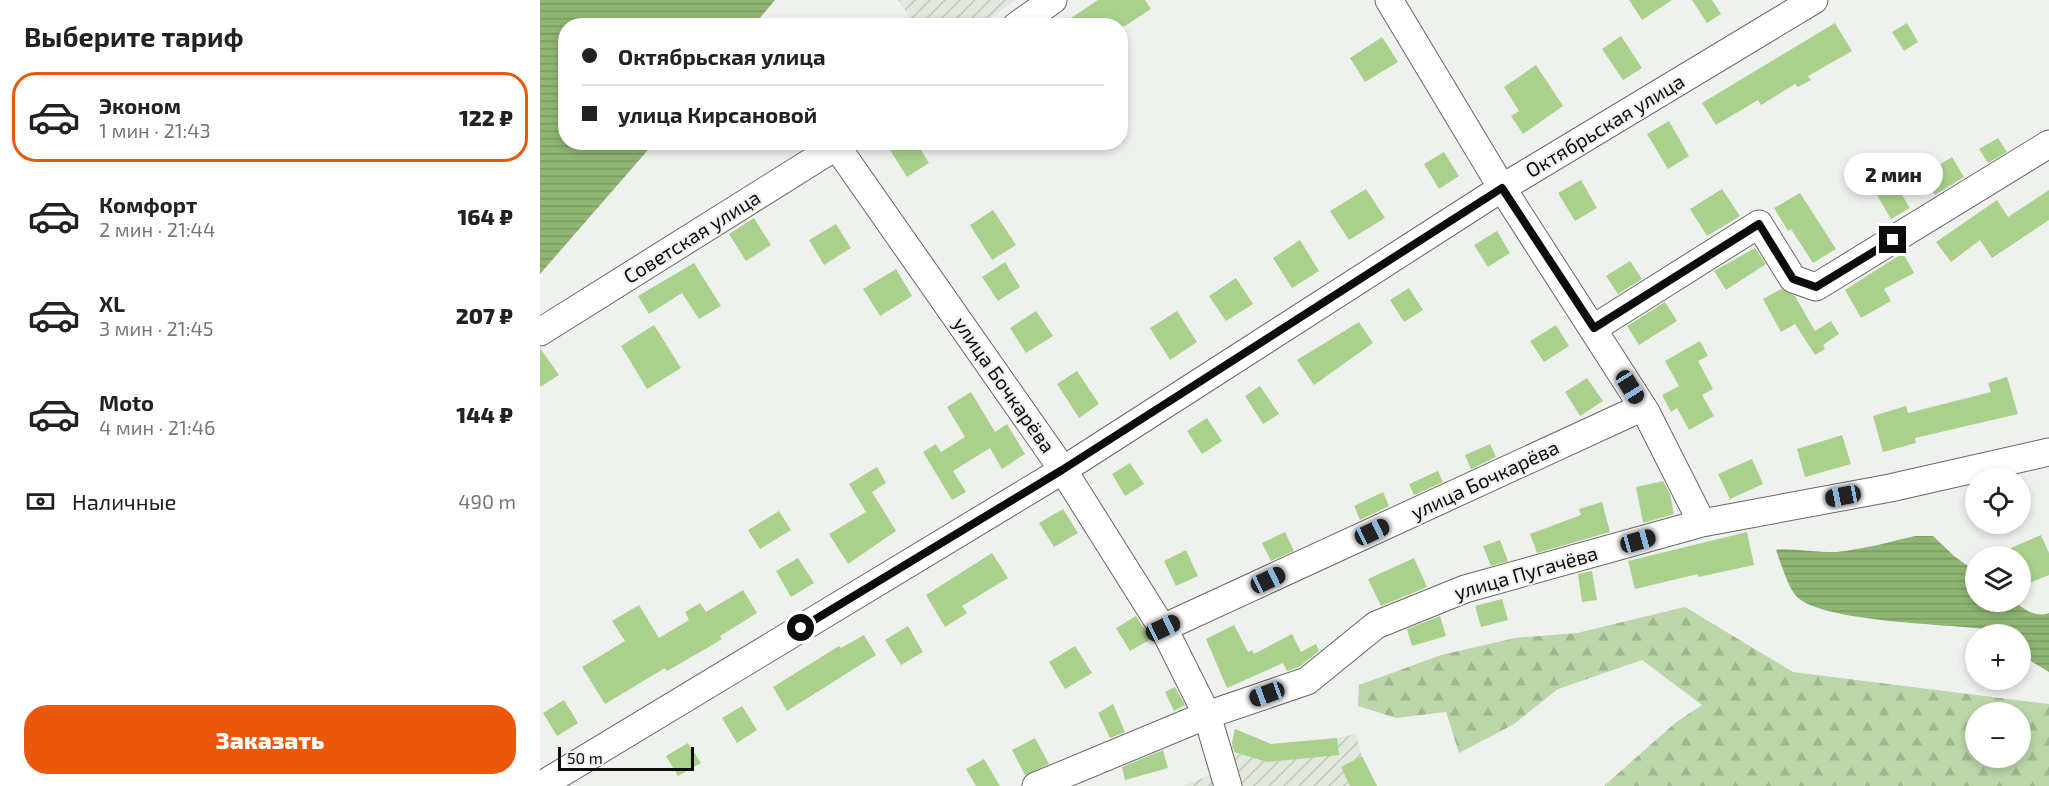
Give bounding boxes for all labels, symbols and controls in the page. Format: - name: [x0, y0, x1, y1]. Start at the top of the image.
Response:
- text: Выберите тариф: [24, 20, 244, 52]
- text: Октябрьская улица: [618, 43, 826, 69]
- street label: Октябрьская улица: [1521, 68, 1689, 183]
- icon: car: [27, 90, 81, 144]
- text: Эконом: [99, 92, 181, 118]
- text: улица Кирсановой: [618, 101, 817, 127]
- text: 122 ₽: [459, 104, 513, 130]
- text: 1 мин · 21:43: [99, 118, 211, 142]
- callout: 2 мин: [1844, 153, 1942, 195]
- text: 2 мин: [1865, 162, 1922, 186]
- street label: Советская улица: [619, 184, 765, 289]
- icon: car: [27, 189, 81, 243]
- text: Комфорт: [99, 191, 197, 217]
- text: 164 ₽: [457, 203, 513, 229]
- text: 2 мин · 21:44: [99, 217, 215, 241]
- route end: [1879, 226, 1906, 253]
- icon: car: [27, 288, 81, 342]
- text: XL: [99, 290, 125, 316]
- text: 207 ₽: [456, 302, 513, 328]
- street label: улица Бочкарёва: [948, 312, 1061, 458]
- text: 3 мин · 21:45: [99, 316, 214, 340]
- car: [1613, 367, 1647, 407]
- icon: car: [27, 387, 81, 441]
- text: Moto: [99, 389, 154, 415]
- text: 144 ₽: [456, 401, 513, 427]
- text: 4 мин · 21:46: [99, 415, 215, 439]
- street label: улица Бочкарёва: [1407, 434, 1563, 525]
- map controls: [1965, 468, 2031, 768]
- button: locate: [1965, 468, 2031, 534]
- car: [1824, 484, 1862, 508]
- icon: cash: [24, 485, 57, 518]
- text: Наличные: [72, 488, 176, 514]
- text: 490 m: [458, 489, 516, 513]
- car: [1352, 516, 1392, 548]
- car: [1618, 527, 1658, 555]
- street label: улица Пугачёва: [1451, 540, 1601, 605]
- button: layers: [1965, 546, 2031, 612]
- car: [1248, 564, 1288, 596]
- car: [1143, 612, 1183, 644]
- route start: [787, 614, 814, 641]
- button: +: [1965, 624, 2031, 690]
- car: [1247, 679, 1287, 709]
- button: −: [1965, 702, 2031, 768]
- button: Заказать: [24, 705, 516, 774]
- scale bar: [558, 744, 694, 772]
- text: 50 m: [567, 748, 603, 767]

